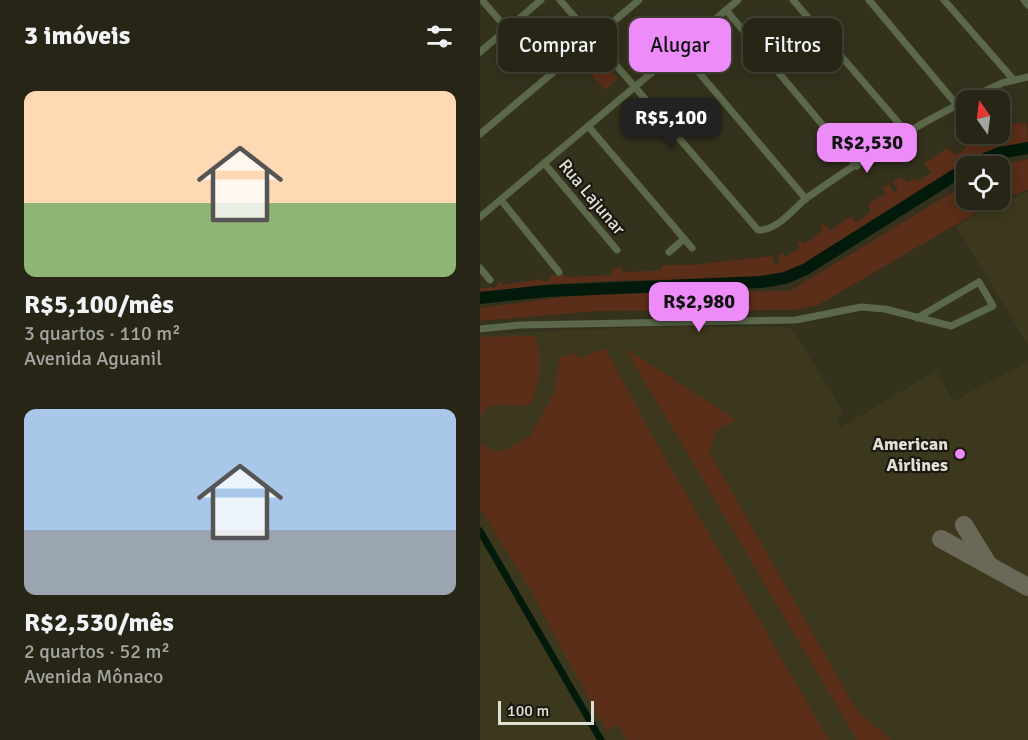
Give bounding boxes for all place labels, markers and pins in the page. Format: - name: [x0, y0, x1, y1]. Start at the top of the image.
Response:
- pin: R$5,100: [616, 98, 726, 149]
- pin: R$2,530: [812, 123, 922, 174]
- pin: R$2,980: [644, 282, 754, 333]
- place label: American Airlines: [873, 433, 948, 476]
- marker: American Airlines: [953, 447, 967, 461]

